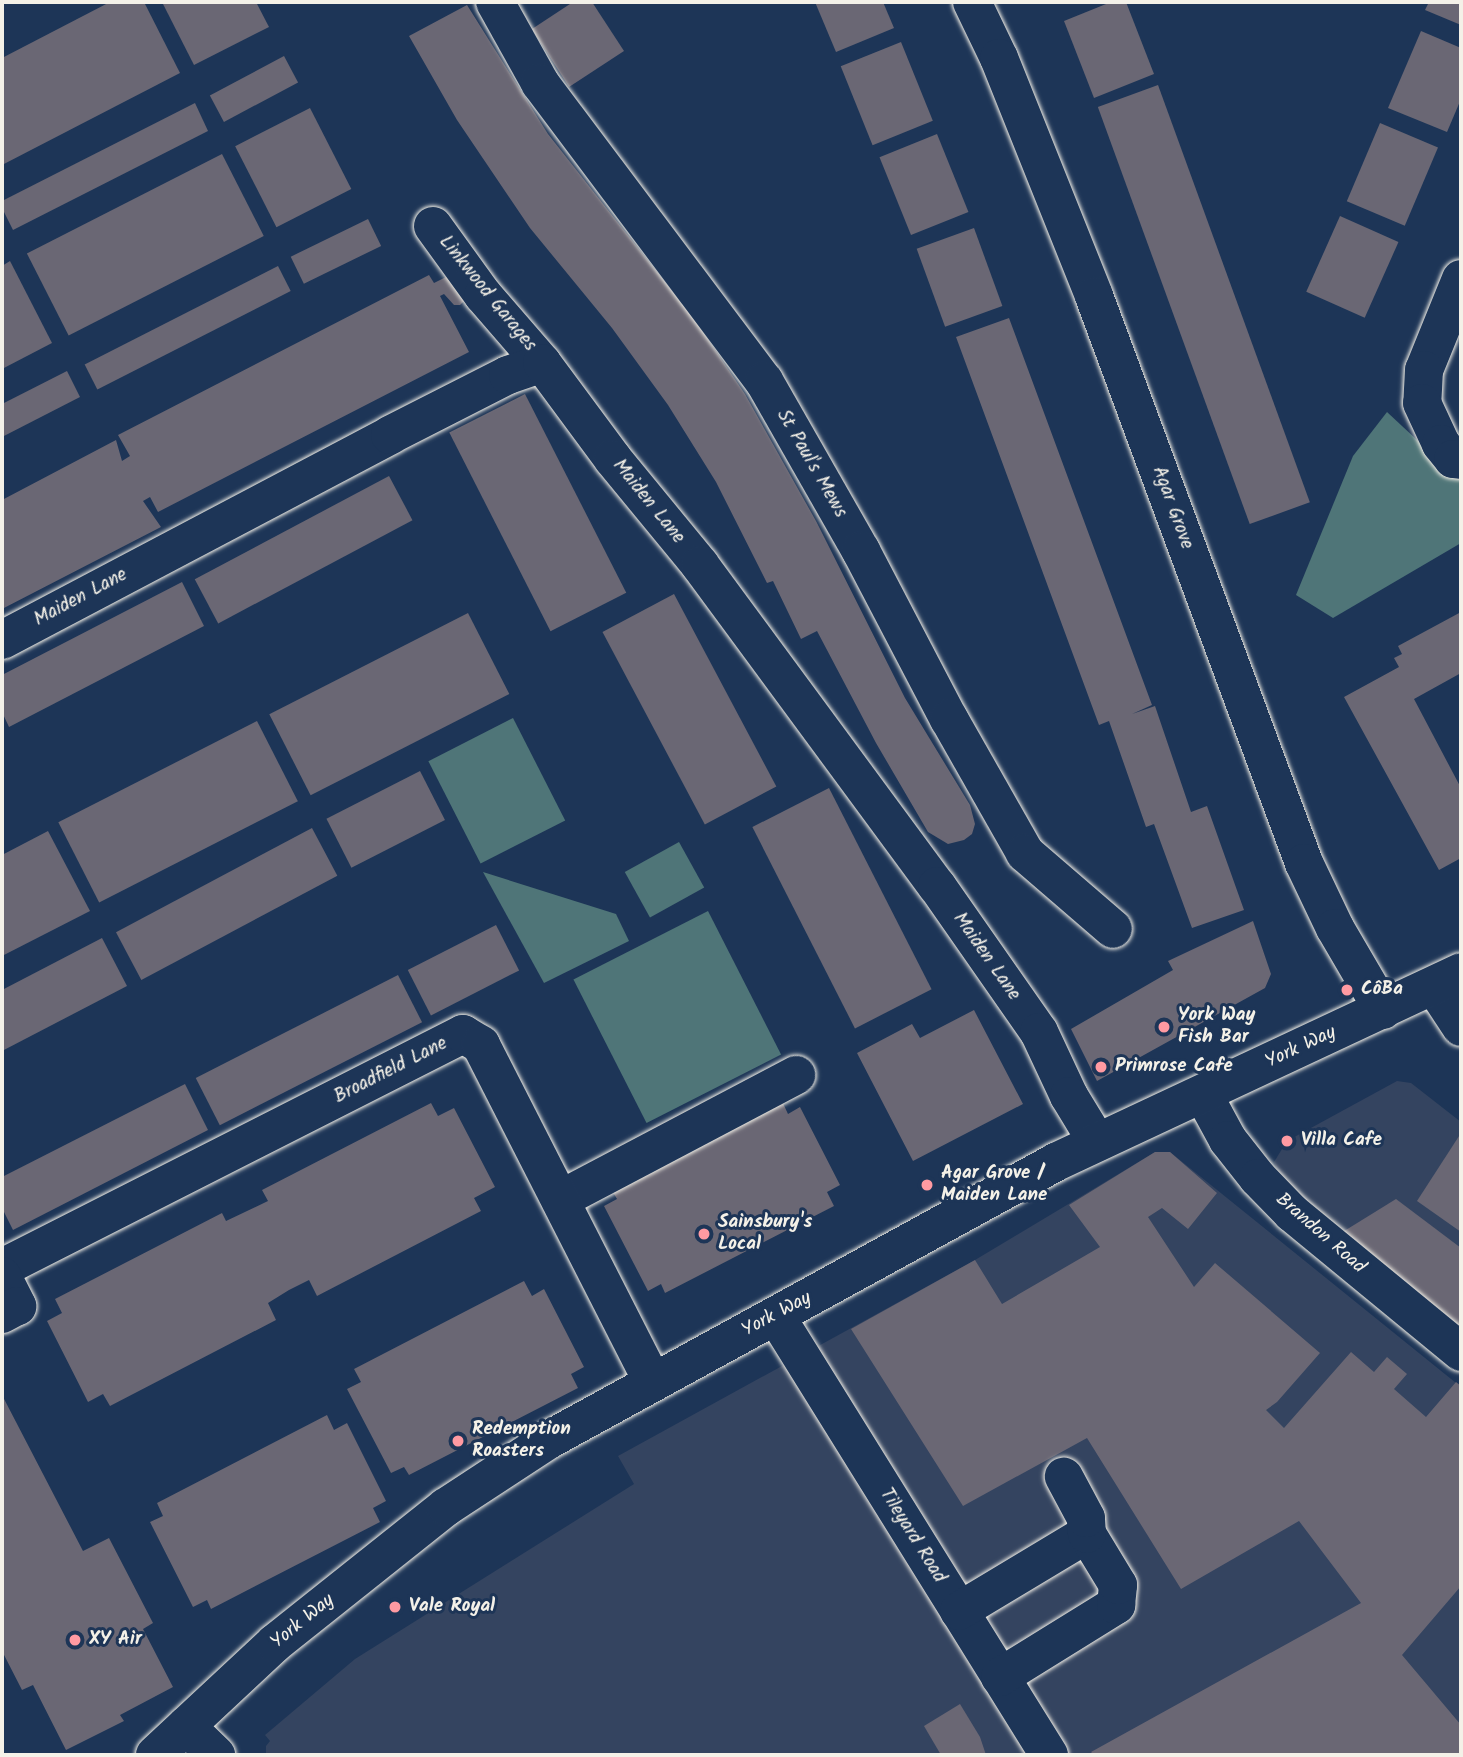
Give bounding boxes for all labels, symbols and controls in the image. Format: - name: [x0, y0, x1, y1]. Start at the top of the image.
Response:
- street label: Linkwood Garages: [433, 231, 541, 357]
- street label: St Paul's Mews: [771, 406, 851, 522]
- street label: Maiden Lane: [607, 455, 689, 549]
- street label: Agar Grove: [1147, 463, 1197, 553]
- street label: Maiden Lane: [31, 564, 131, 632]
- street label: Maiden Lane: [947, 909, 1025, 1005]
- place label: CôBa: [1361, 979, 1403, 1001]
- marker: CôBa: [1339, 982, 1355, 998]
- place label: York Way Fish Bar: [1178, 1005, 1255, 1049]
- marker: York Way Fish Bar: [1156, 1019, 1172, 1035]
- street label: York Way: [1262, 1022, 1340, 1074]
- street label: Broadfield Lane: [331, 1033, 451, 1109]
- place label: Primrose Cafe: [1115, 1056, 1233, 1078]
- marker: Primrose Cafe: [1093, 1059, 1109, 1075]
- place label: Villa Cafe: [1301, 1130, 1382, 1152]
- marker: Villa Cafe: [1279, 1133, 1295, 1149]
- place label: Agar Grove / Maiden Lane: [941, 1163, 1047, 1207]
- marker: Agar Grove / Maiden Lane: [919, 1177, 935, 1193]
- street label: Brandon Road: [1270, 1189, 1370, 1279]
- place label: Sainsbury's Local: [718, 1212, 812, 1256]
- marker: Sainsbury's Local: [696, 1226, 712, 1242]
- street label: York Way: [739, 1287, 815, 1343]
- place label: Redemption Roasters: [472, 1419, 571, 1463]
- marker: Redemption Roasters: [450, 1433, 466, 1449]
- street label: Tileyard Road: [874, 1485, 950, 1587]
- street label: York Way: [267, 1590, 339, 1654]
- place label: Vale Royal: [409, 1596, 495, 1618]
- marker: Vale Royal: [387, 1599, 403, 1615]
- place label: XY Air: [89, 1629, 142, 1651]
- marker: XY Air: [67, 1632, 83, 1648]

